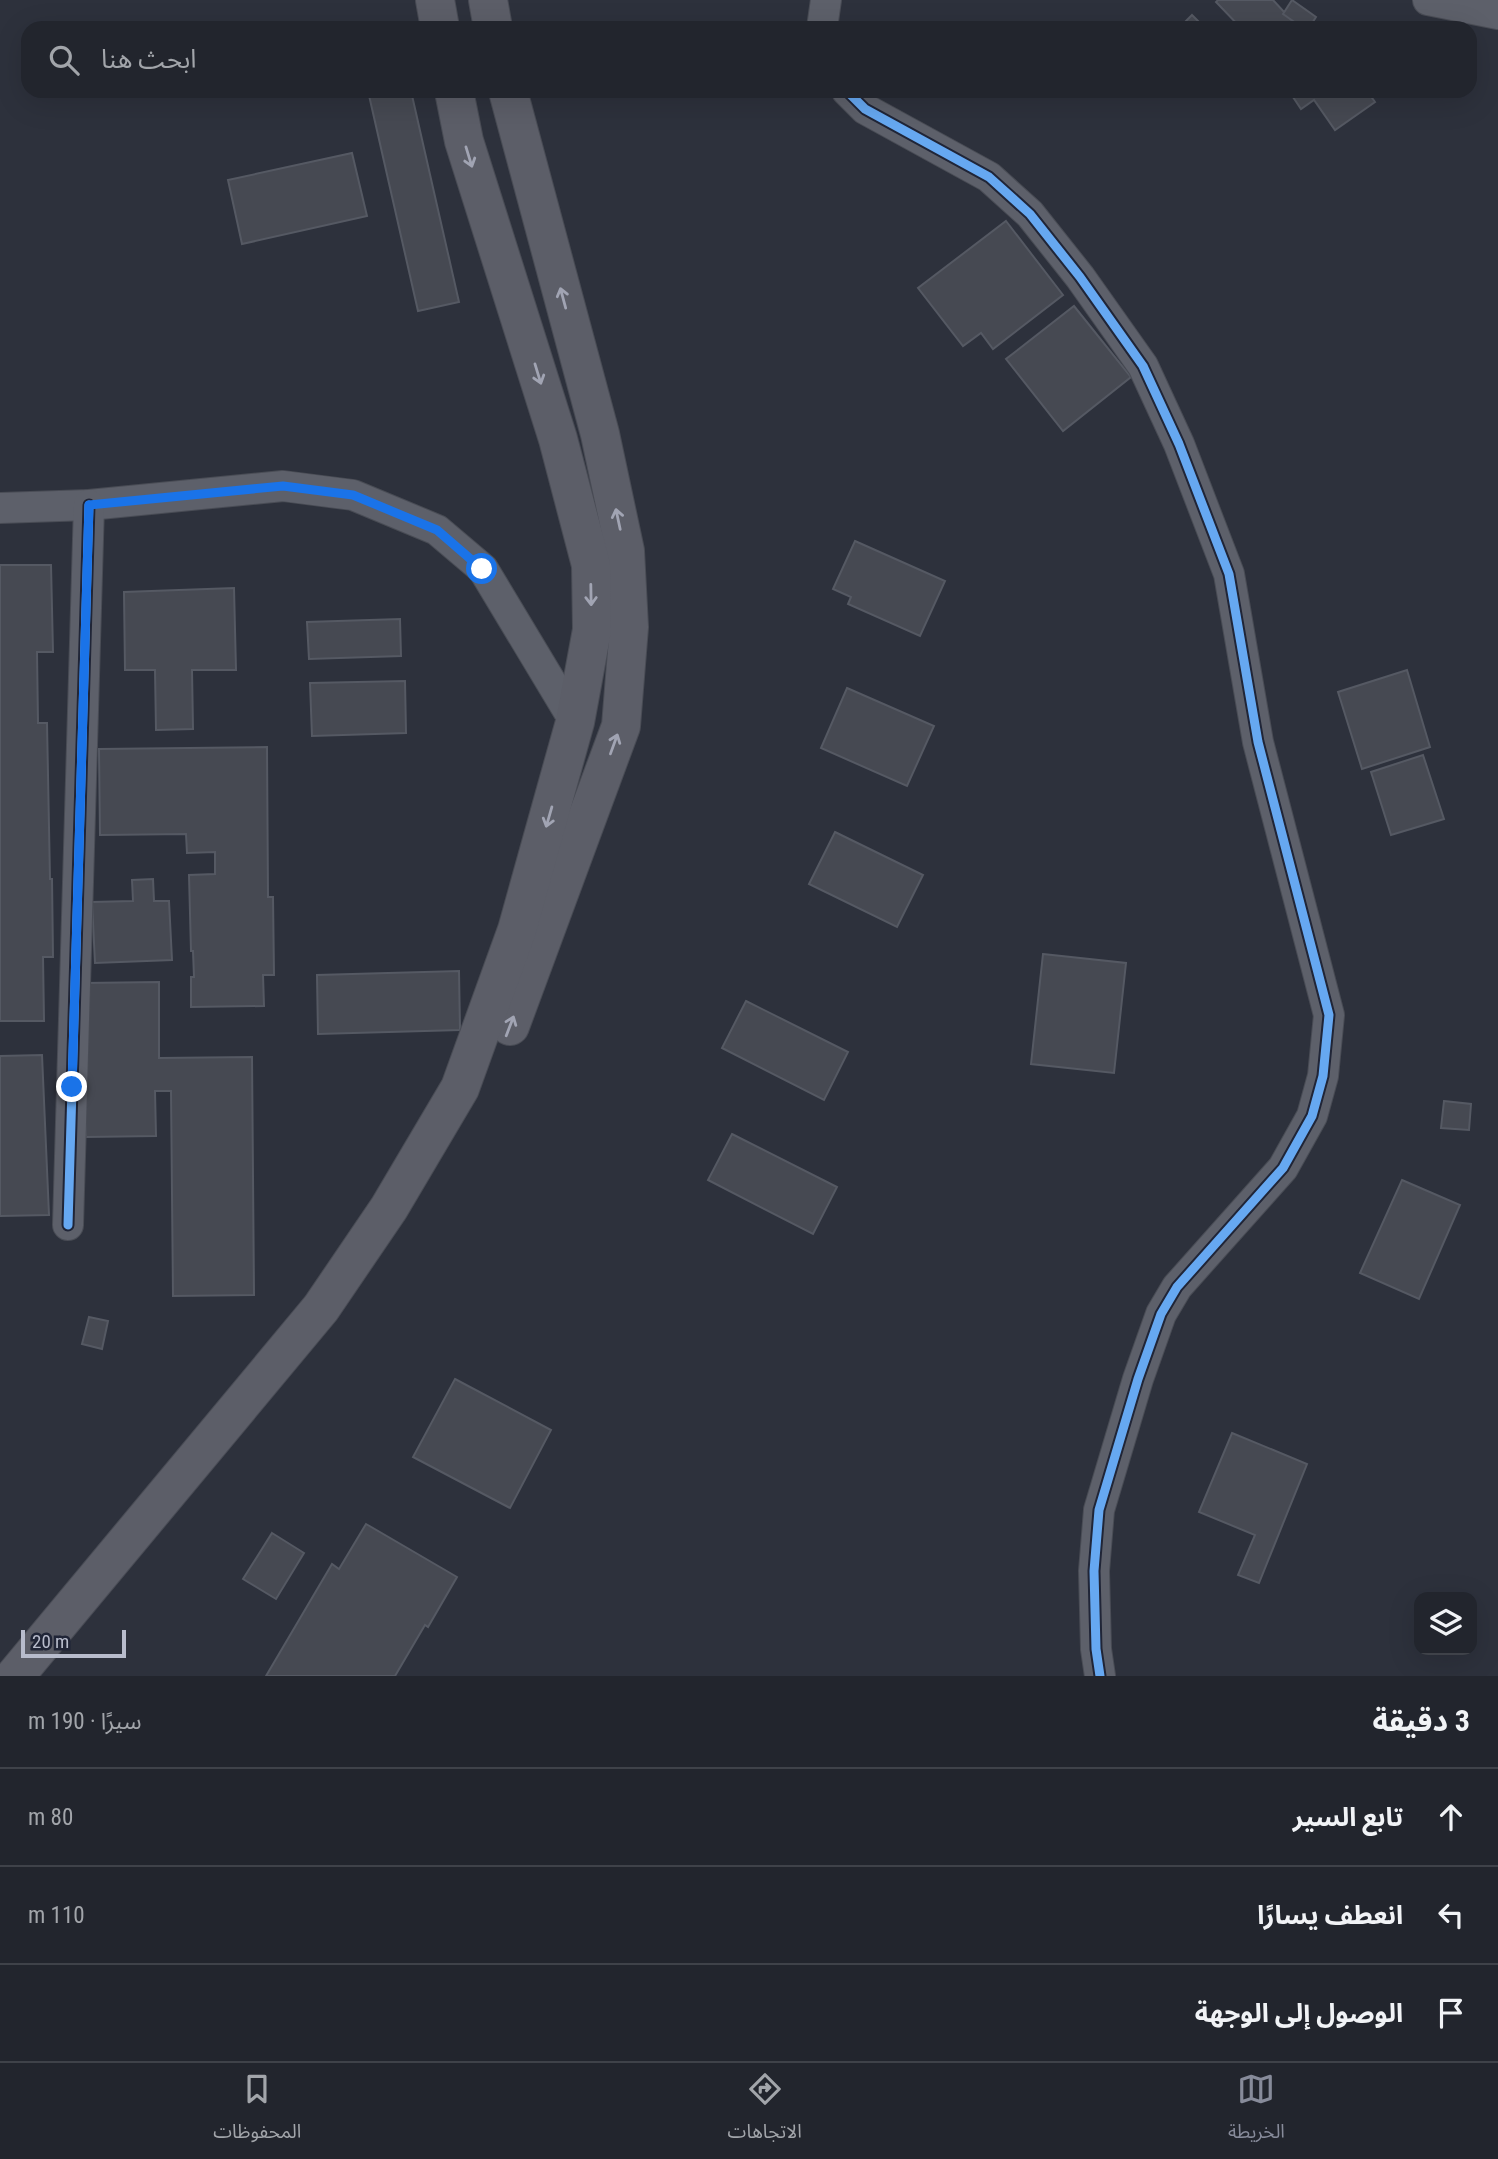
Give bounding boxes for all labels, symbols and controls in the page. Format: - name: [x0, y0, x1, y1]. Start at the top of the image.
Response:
- search box: [21, 21, 1477, 98]
- icon: search: [45, 41, 83, 79]
- text: ابحث هنا: [101, 44, 197, 74]
- one-way arrow: [464, 146, 477, 168]
- one-way arrow: [556, 287, 569, 310]
- one-way arrow: [532, 363, 545, 385]
- one-way arrow: [611, 508, 625, 531]
- route start: [466, 553, 497, 584]
- one-way arrow: [584, 583, 598, 606]
- one-way arrow: [609, 733, 621, 755]
- one-way arrow: [542, 805, 555, 828]
- one-way arrow: [504, 1016, 517, 1038]
- route end: [56, 1071, 87, 1102]
- map controls: [1414, 1592, 1477, 1655]
- button: layers: [1414, 1592, 1477, 1655]
- scale bar: [21, 1627, 126, 1659]
- text: 20 m: [32, 1630, 69, 1653]
- text: 3 دقيقة: [1372, 1703, 1470, 1738]
- text: سيرًا · 190 m: [28, 1708, 141, 1735]
- icon: ahead: [1432, 1798, 1470, 1836]
- text: تابع السير: [1293, 1802, 1403, 1832]
- text: 80 m: [28, 1804, 73, 1831]
- icon: left: [1432, 1896, 1470, 1934]
- text: انعطف يسارًا: [1257, 1900, 1403, 1930]
- text: 110 m: [28, 1902, 85, 1929]
- icon: arrive: [1432, 1994, 1470, 2032]
- text: الوصول إلى الوجهة: [1195, 1998, 1403, 2028]
- tab: المحفوظات: [213, 2070, 301, 2152]
- tab: الاتجاهات: [728, 2070, 802, 2152]
- tab: الخريطة: [1228, 2070, 1285, 2152]

